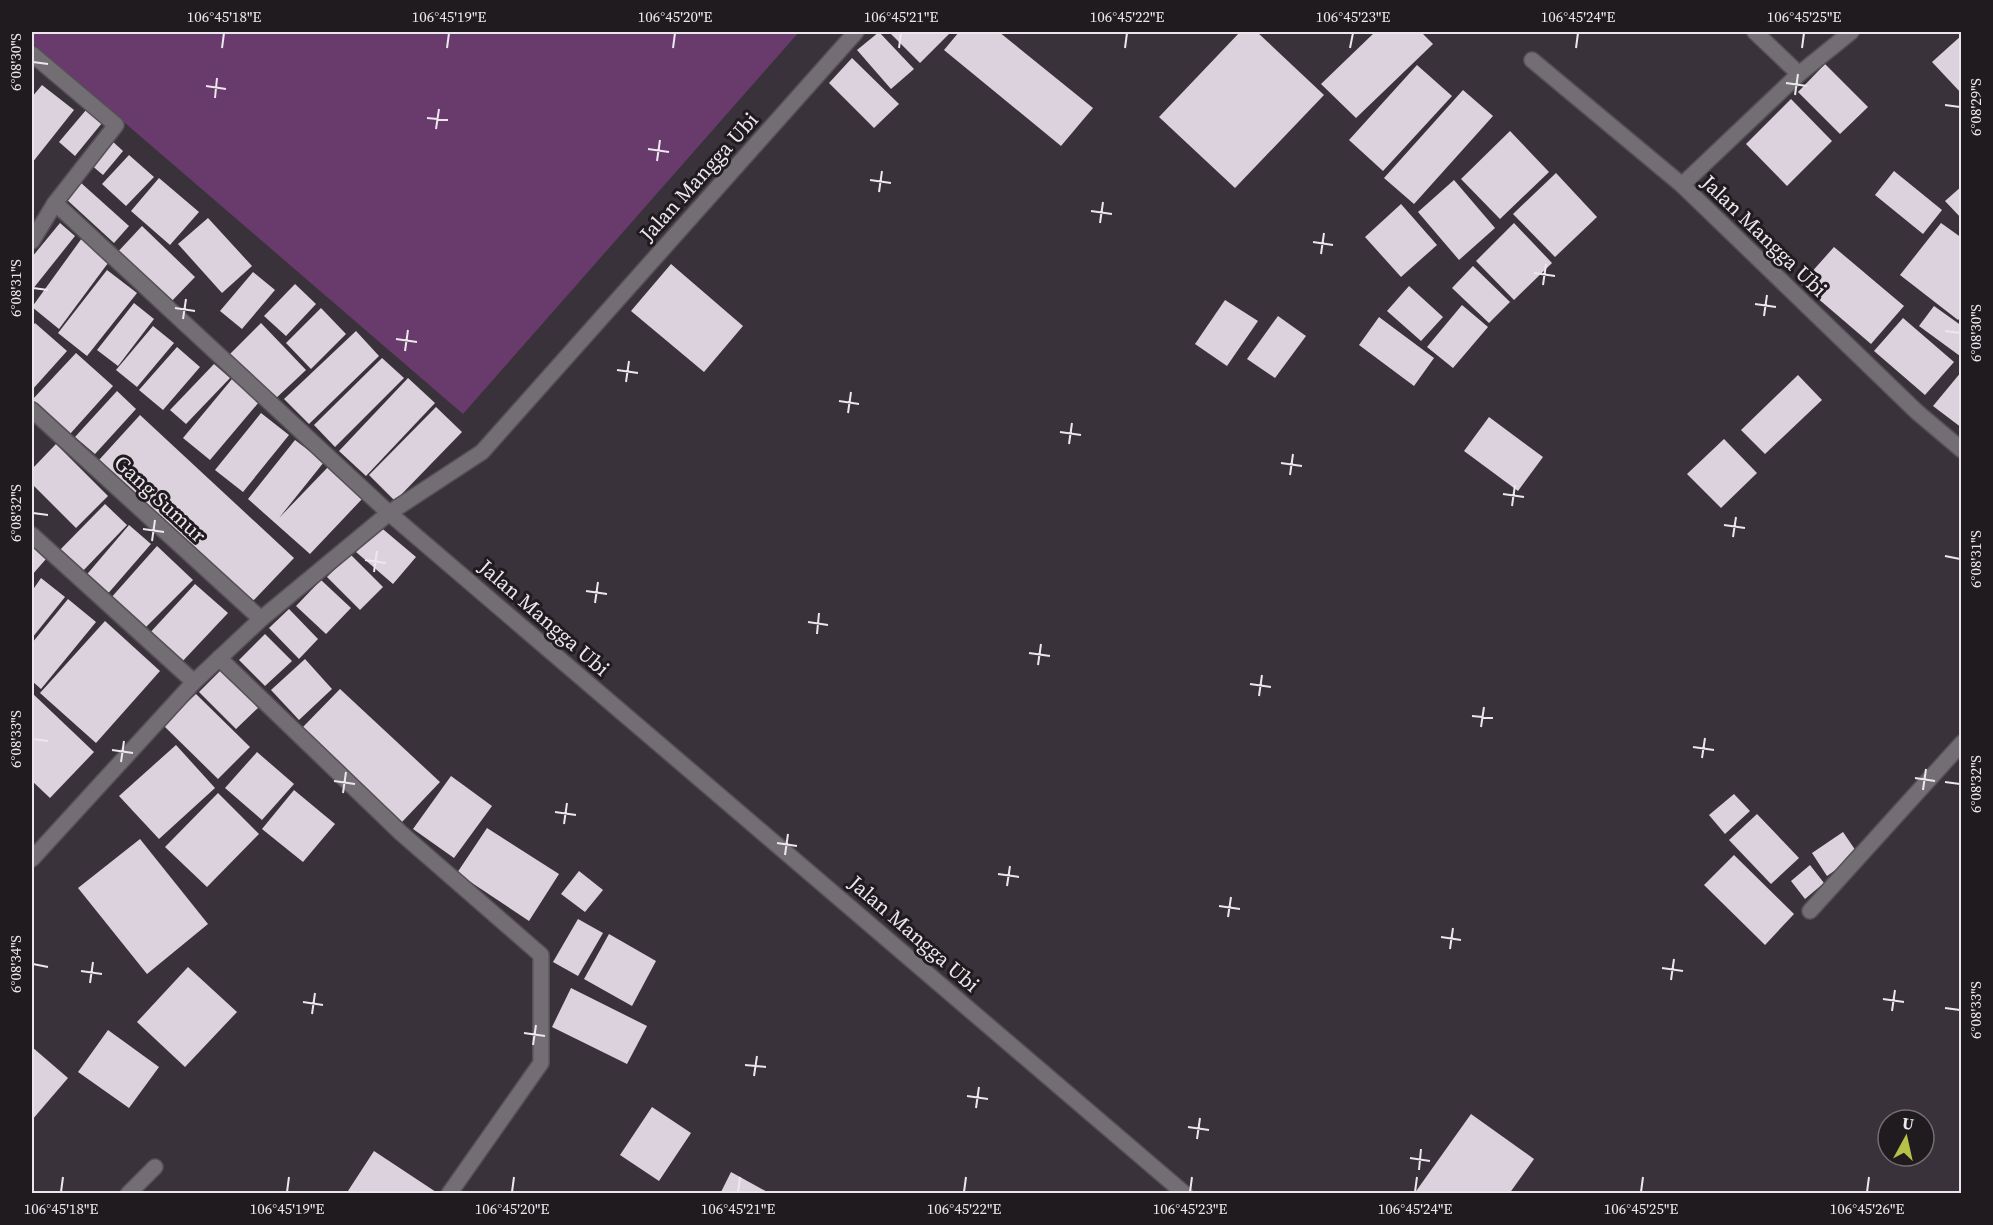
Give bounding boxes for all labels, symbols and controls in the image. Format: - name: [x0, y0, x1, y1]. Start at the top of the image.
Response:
- text: 106°45'18"E: [187, 6, 261, 27]
- text: 106°45'19"E: [412, 6, 486, 27]
- text: 106°45'20"E: [638, 6, 712, 27]
- text: 106°45'21"E: [864, 6, 938, 27]
- text: 106°45'22"E: [1090, 6, 1164, 27]
- text: 106°45'23"E: [1316, 6, 1390, 27]
- text: 106°45'24"E: [1541, 6, 1615, 27]
- text: 106°45'25"E: [1767, 6, 1841, 27]
- text: 6°08'30"S: [5, 33, 26, 91]
- text: 6°08'29"S: [1965, 78, 1986, 136]
- street label: Jalan Mangga Ubi: [632, 106, 764, 248]
- street label: Jalan Mangga Ubi: [1694, 167, 1834, 303]
- text: 6°08'31"S: [5, 259, 26, 317]
- text: 6°08'30"S: [1965, 304, 1986, 362]
- street label: Gang Sumur: [108, 448, 213, 549]
- text: 6°08'32"S: [5, 484, 26, 542]
- text: 6°08'31"S: [1965, 530, 1986, 588]
- street label: Jalan Mangga Ubi: [472, 552, 616, 683]
- text: 6°08'33"S: [5, 710, 26, 768]
- text: 6°08'32"S: [1965, 755, 1986, 813]
- street label: Jalan Mangga Ubi: [842, 868, 986, 999]
- text: 6°08'34"S: [5, 935, 26, 993]
- text: 6°08'33"S: [1965, 981, 1986, 1039]
- north arrow: [1876, 1108, 1936, 1168]
- text: U: [1901, 1111, 1916, 1135]
- text: 106°45'18"E: [24, 1198, 98, 1219]
- text: 106°45'19"E: [250, 1198, 324, 1219]
- text: 106°45'20"E: [475, 1198, 549, 1219]
- text: 106°45'21"E: [701, 1198, 775, 1219]
- text: 106°45'22"E: [927, 1198, 1001, 1219]
- text: 106°45'23"E: [1153, 1198, 1227, 1219]
- text: 106°45'24"E: [1378, 1198, 1452, 1219]
- text: 106°45'25"E: [1604, 1198, 1678, 1219]
- text: 106°45'26"E: [1830, 1198, 1904, 1219]

